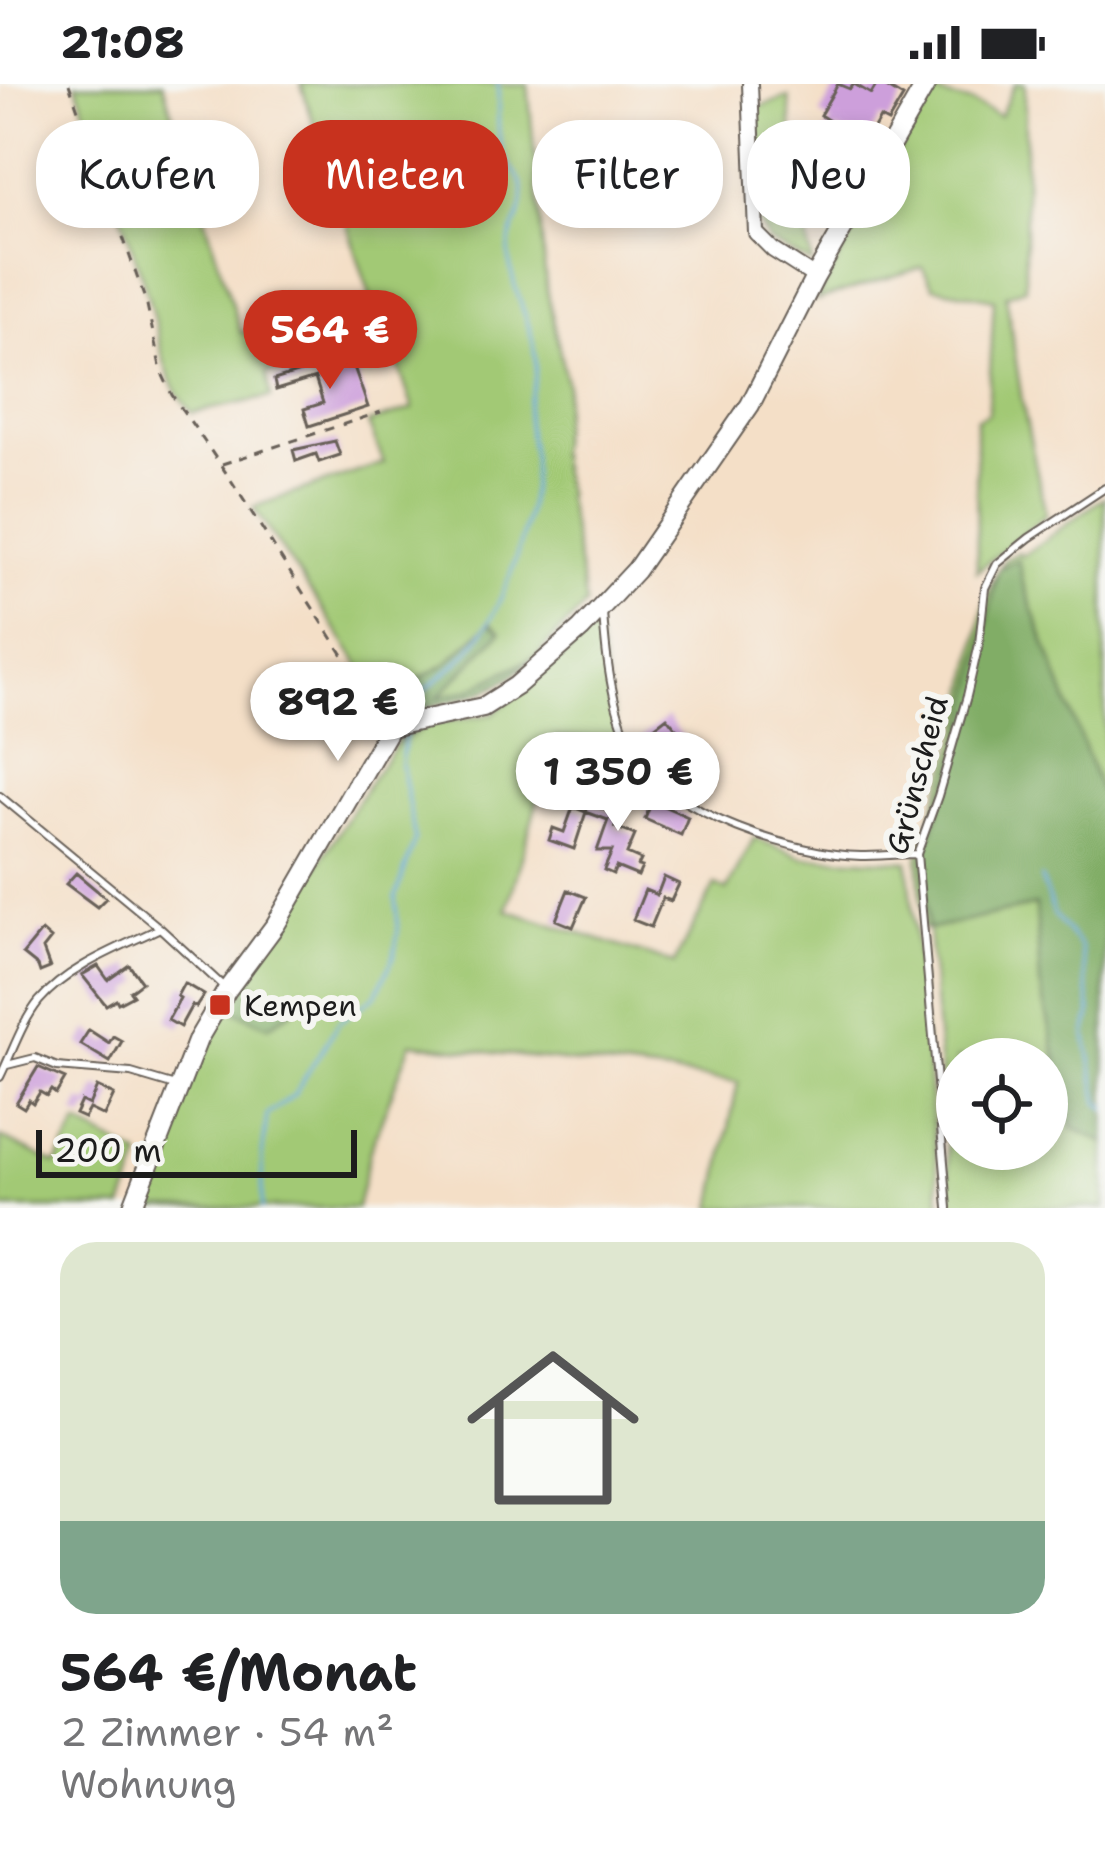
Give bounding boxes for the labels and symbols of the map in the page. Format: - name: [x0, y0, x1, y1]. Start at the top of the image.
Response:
- pin: 564 €: [246, 290, 414, 392]
- pin: 892 €: [254, 662, 422, 764]
- street label: Grünscheid: [876, 691, 958, 859]
- pin: 1 350 €: [507, 732, 729, 834]
- place label: Kempen: [244, 985, 357, 1026]
- marker: Kempen: [207, 992, 233, 1018]
- scale bar: [36, 1124, 357, 1177]

